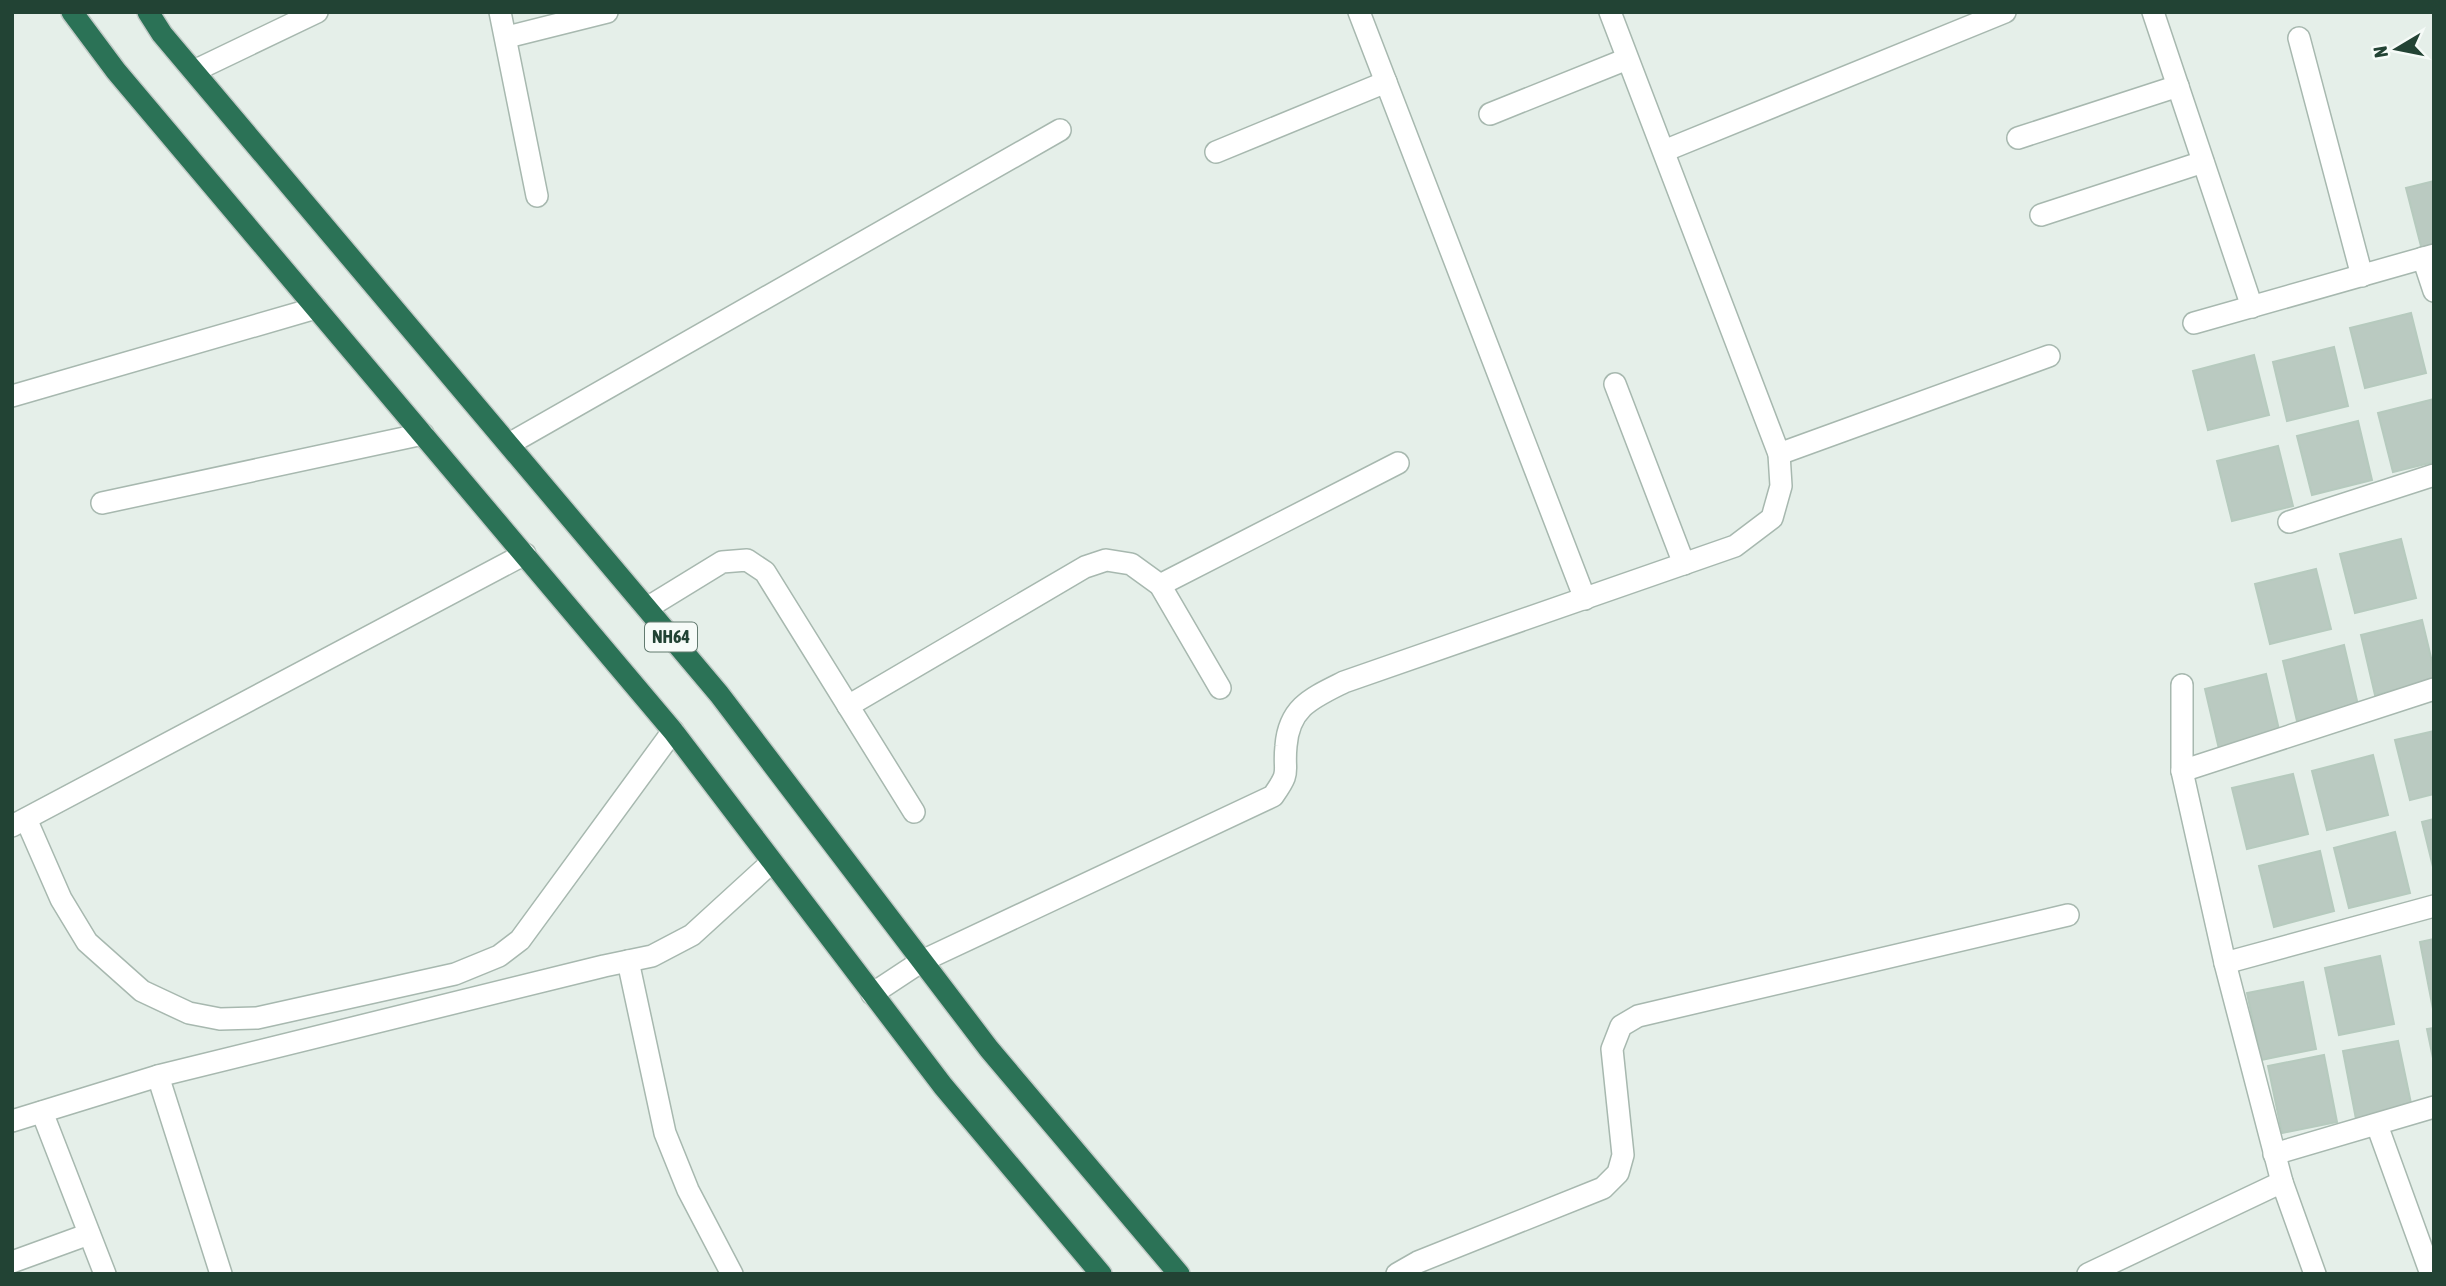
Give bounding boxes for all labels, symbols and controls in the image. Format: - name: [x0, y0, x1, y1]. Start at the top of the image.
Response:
- north arrow: [2362, 14, 2432, 84]
- text: N: [2368, 45, 2392, 59]
- road number: NH64: [645, 622, 697, 652]

